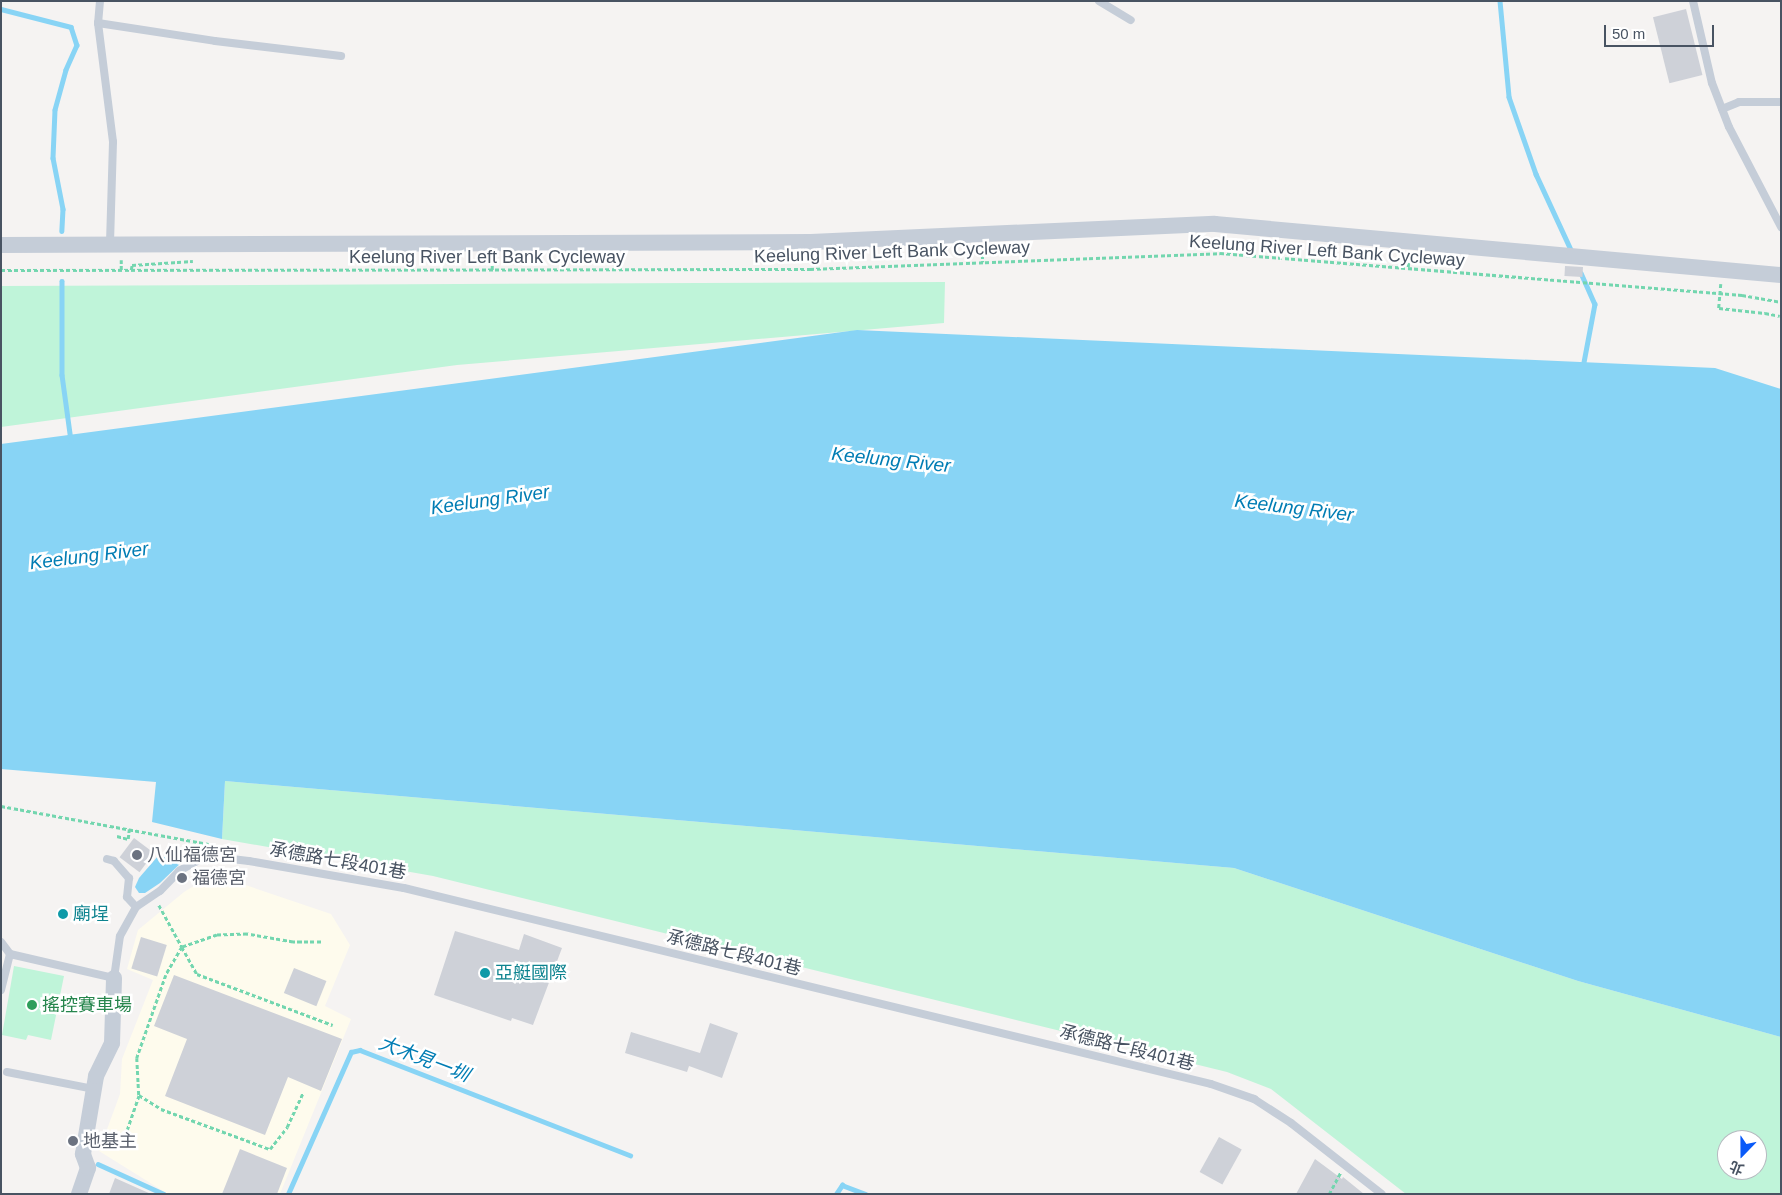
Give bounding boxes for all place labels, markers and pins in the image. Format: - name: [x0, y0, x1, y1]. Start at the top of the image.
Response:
- place label: 八仙福德宮: [147, 844, 237, 866]
- marker: 八仙福德宮: [131, 849, 143, 861]
- place label: 福德宮: [192, 867, 246, 889]
- marker: 福德宮: [176, 872, 188, 884]
- place label: 廟埕: [73, 903, 109, 925]
- marker: 廟埕: [57, 908, 69, 920]
- place label: 亞艇國際: [495, 962, 567, 984]
- marker: 亞艇國際: [479, 967, 491, 979]
- place label: 搖控賽車場: [42, 994, 132, 1016]
- marker: 搖控賽車場: [26, 999, 38, 1011]
- place label: 地基主: [83, 1130, 137, 1152]
- marker: 地基主: [67, 1135, 79, 1147]

